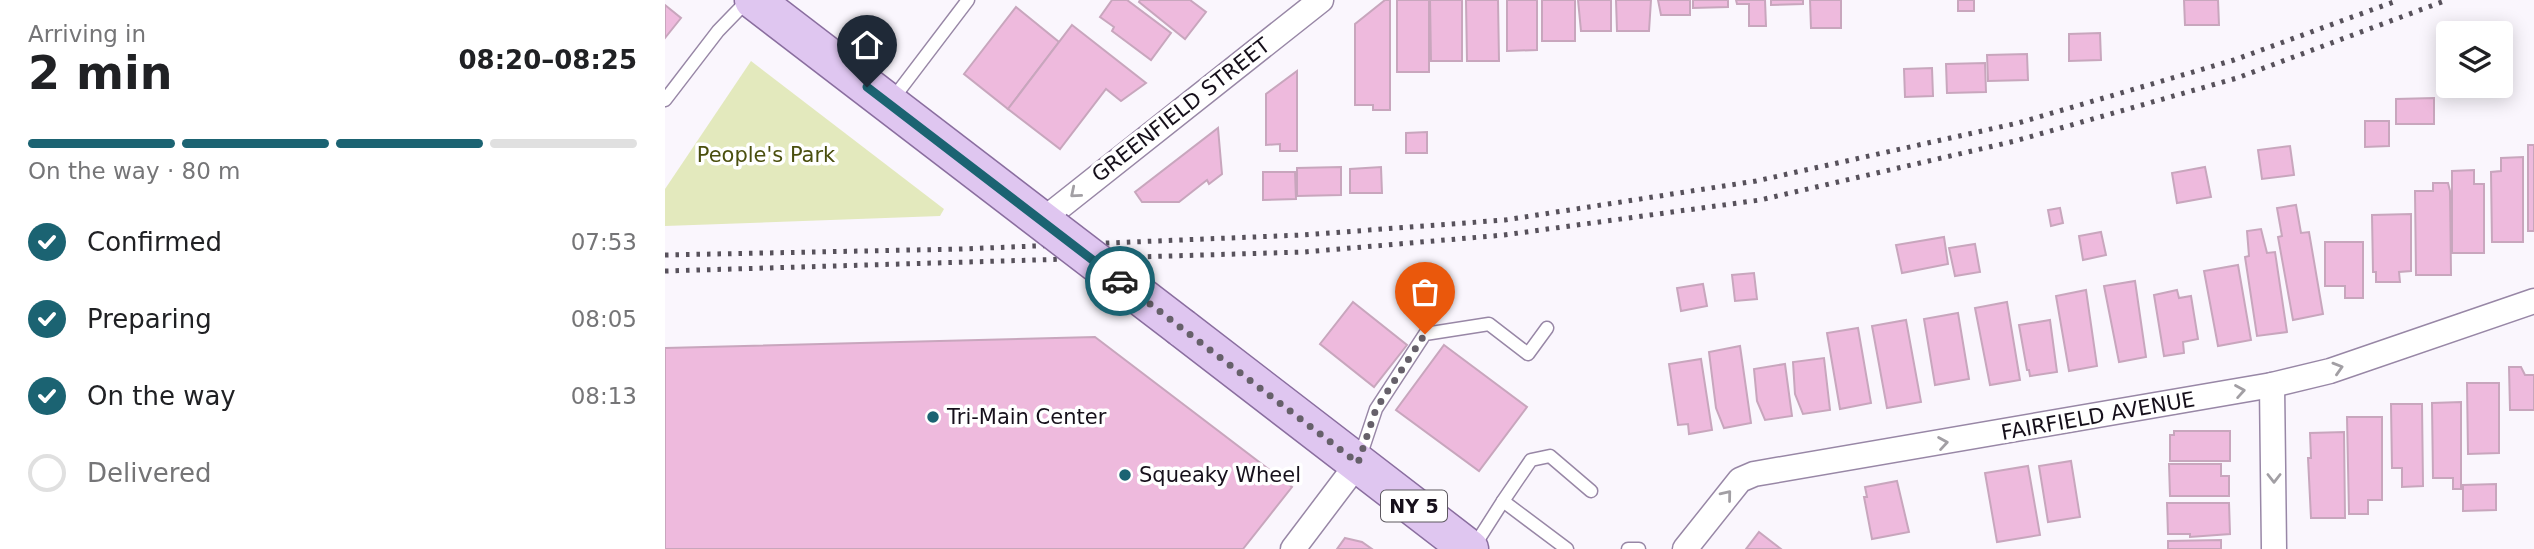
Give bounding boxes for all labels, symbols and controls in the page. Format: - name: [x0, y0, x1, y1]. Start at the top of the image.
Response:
- pin: [837, 15, 897, 87]
- text: Arriving in: [28, 21, 146, 47]
- map controls: [2436, 21, 2513, 98]
- button: layers: [2436, 21, 2513, 98]
- icon: home: [848, 26, 886, 64]
- street label: GREENFIELD STREET: [1087, 33, 1275, 187]
- text: 08:20–08:25: [458, 45, 637, 75]
- text: 2 min: [28, 46, 172, 100]
- park label: People's Park: [697, 143, 836, 167]
- text: On the way · 80 m: [28, 158, 240, 184]
- one-way arrow: [1070, 185, 1083, 198]
- icon: check: [28, 223, 66, 261]
- text: Confirmed: [87, 227, 222, 257]
- text: 07:53: [571, 229, 637, 255]
- courier: [1085, 246, 1155, 316]
- icon: car: [1101, 262, 1139, 300]
- pin: [1395, 262, 1455, 334]
- icon: bag: [1406, 273, 1444, 311]
- icon: check: [28, 300, 66, 338]
- text: Preparing: [87, 304, 212, 334]
- text: 08:05: [571, 306, 637, 332]
- one-way arrow: [2332, 362, 2344, 377]
- icon: check: [28, 377, 66, 415]
- text: On the way: [87, 381, 236, 411]
- text: 08:13: [571, 383, 637, 409]
- one-way arrow: [2234, 384, 2246, 399]
- street label: FAIRFIELD AVENUE: [1999, 387, 2197, 445]
- place label: Tri-Main Center: [946, 405, 1107, 429]
- marker: Tri-Main Center: [925, 409, 941, 425]
- one-way arrow: [1938, 436, 1949, 451]
- text: Delivered: [87, 458, 211, 488]
- place label: Squeaky Wheel: [1139, 463, 1301, 487]
- marker: Squeaky Wheel: [1117, 467, 1133, 483]
- one-way arrow: [2266, 473, 2282, 484]
- road number: NY 5: [1381, 491, 1447, 522]
- one-way arrow: [1719, 491, 1731, 504]

